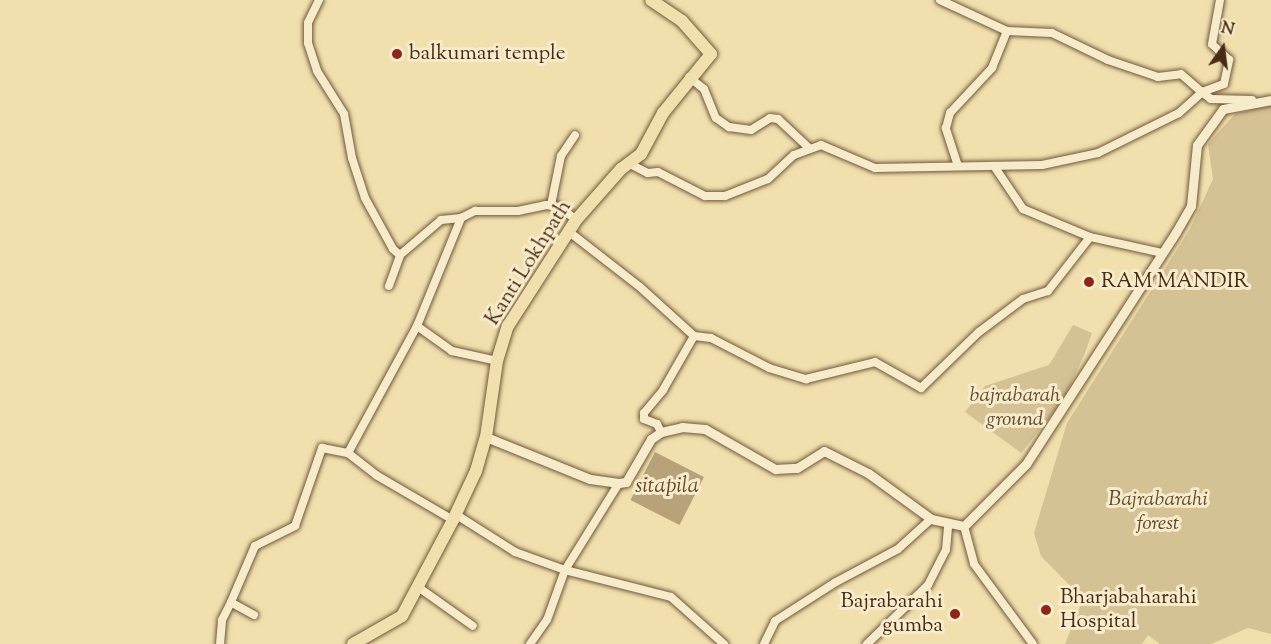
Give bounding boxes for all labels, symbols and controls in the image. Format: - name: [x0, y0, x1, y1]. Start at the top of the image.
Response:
- text: N: [1218, 17, 1236, 43]
- north arrow: [1193, 18, 1253, 78]
- place label: balkumari temple: [409, 41, 566, 67]
- marker: balkumari temple: [390, 47, 404, 61]
- street label: Kanti Lokhpath: [480, 196, 578, 330]
- place label: RAM MANDIR: [1101, 269, 1249, 295]
- marker: RAM MANDIR: [1082, 275, 1096, 289]
- park label: bajrabarah ground: [969, 383, 1061, 433]
- water label: sitapila: [635, 475, 699, 501]
- park label: Bajrabarahi forest: [1108, 487, 1208, 537]
- place label: Bharjabaharahi Hospital: [1060, 585, 1197, 635]
- place label: Bajrabarahi gumba: [840, 589, 943, 639]
- marker: Bharjabaharahi Hospital: [1037, 601, 1055, 619]
- marker: Bajrabarahi gumba: [948, 607, 962, 621]

